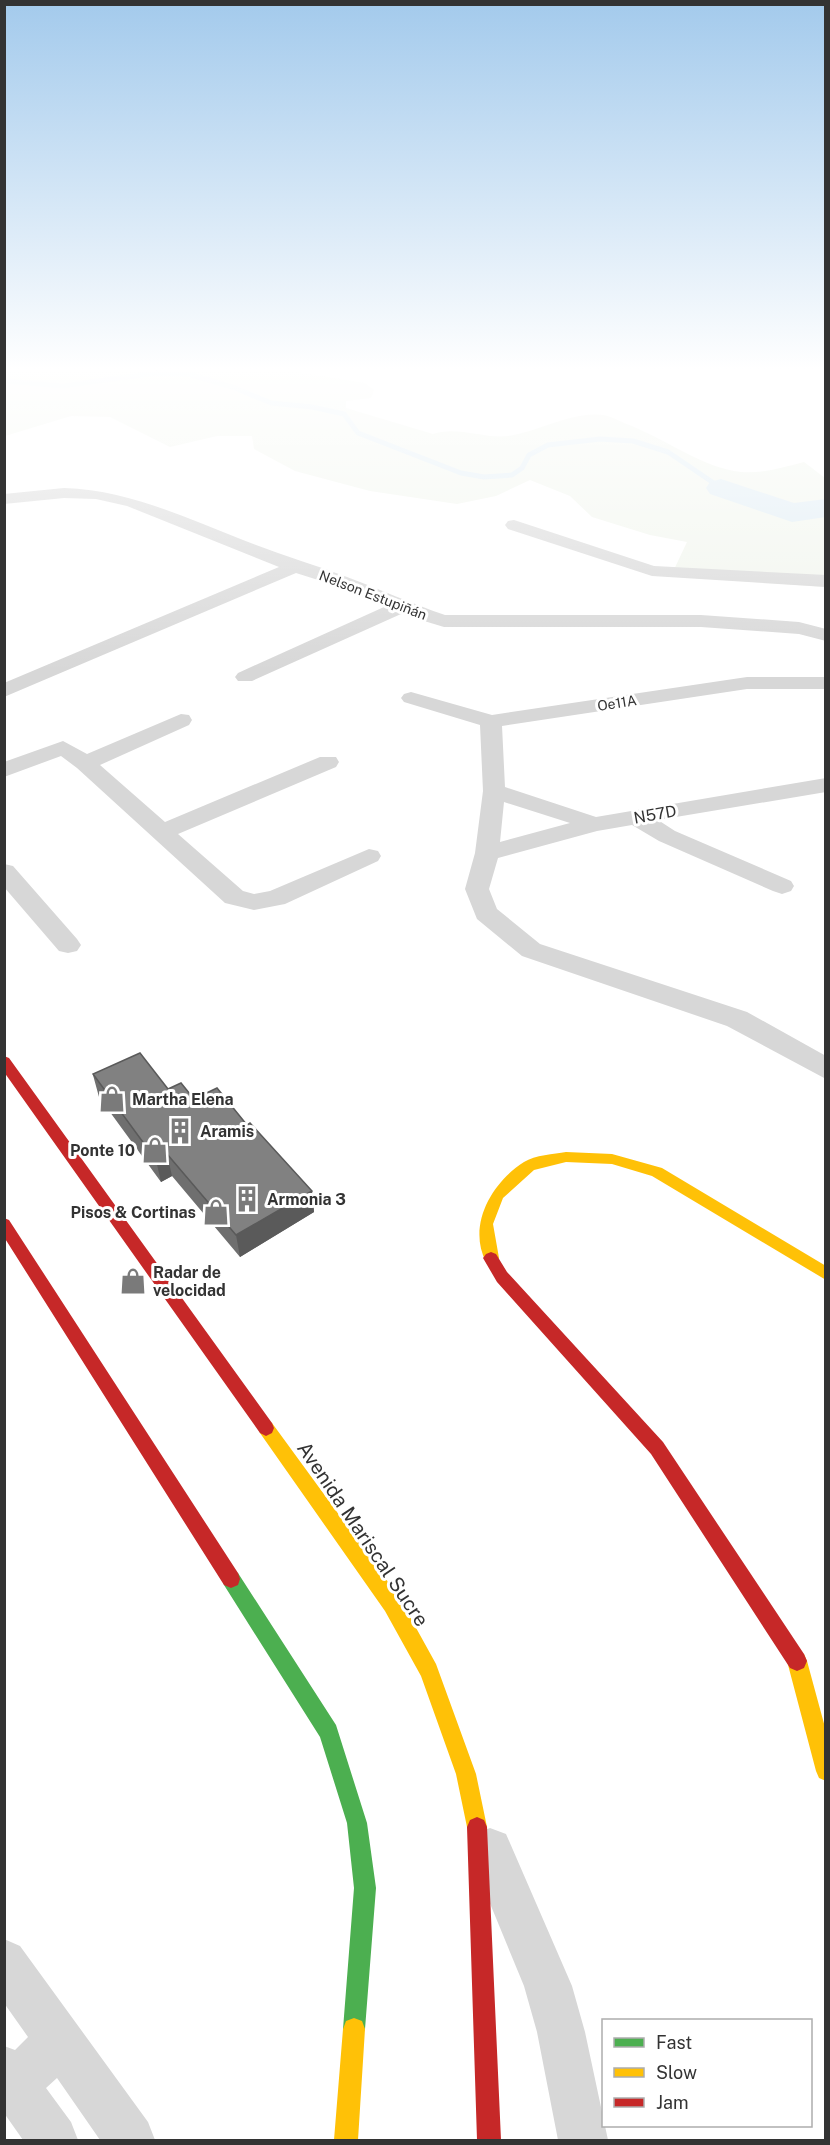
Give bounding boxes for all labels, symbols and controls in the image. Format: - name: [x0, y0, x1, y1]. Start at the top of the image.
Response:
- street label: Nelson Estupiñán: [317, 567, 429, 623]
- street label: Oe11A: [596, 692, 638, 714]
- street label: N57D: [632, 801, 678, 828]
- shop icon: Martha Elena: [97, 1084, 127, 1114]
- place label: Martha Elena: [132, 1090, 234, 1109]
- building icon: Aramis: [165, 1116, 195, 1146]
- place label: Aramis: [200, 1122, 254, 1141]
- shop icon: Ponte 10: [140, 1135, 170, 1165]
- place label: Ponte 10: [70, 1141, 135, 1160]
- building icon: Armonia 3: [232, 1184, 262, 1214]
- place label: Armonia 3: [267, 1190, 346, 1209]
- shop icon: Pisos & Cortinas: [201, 1197, 231, 1227]
- place label: Pisos & Cortinas: [71, 1203, 196, 1222]
- place label: Radar de velocidad: [153, 1263, 226, 1300]
- shop icon: Radar de velocidad: [118, 1266, 148, 1296]
- street label: Avenida Mariscal Sucre: [292, 1437, 434, 1631]
- legend: [602, 2019, 812, 2127]
- text: Fast: [656, 2032, 692, 2053]
- text: Slow: [656, 2062, 697, 2083]
- text: Jam: [656, 2092, 689, 2113]

